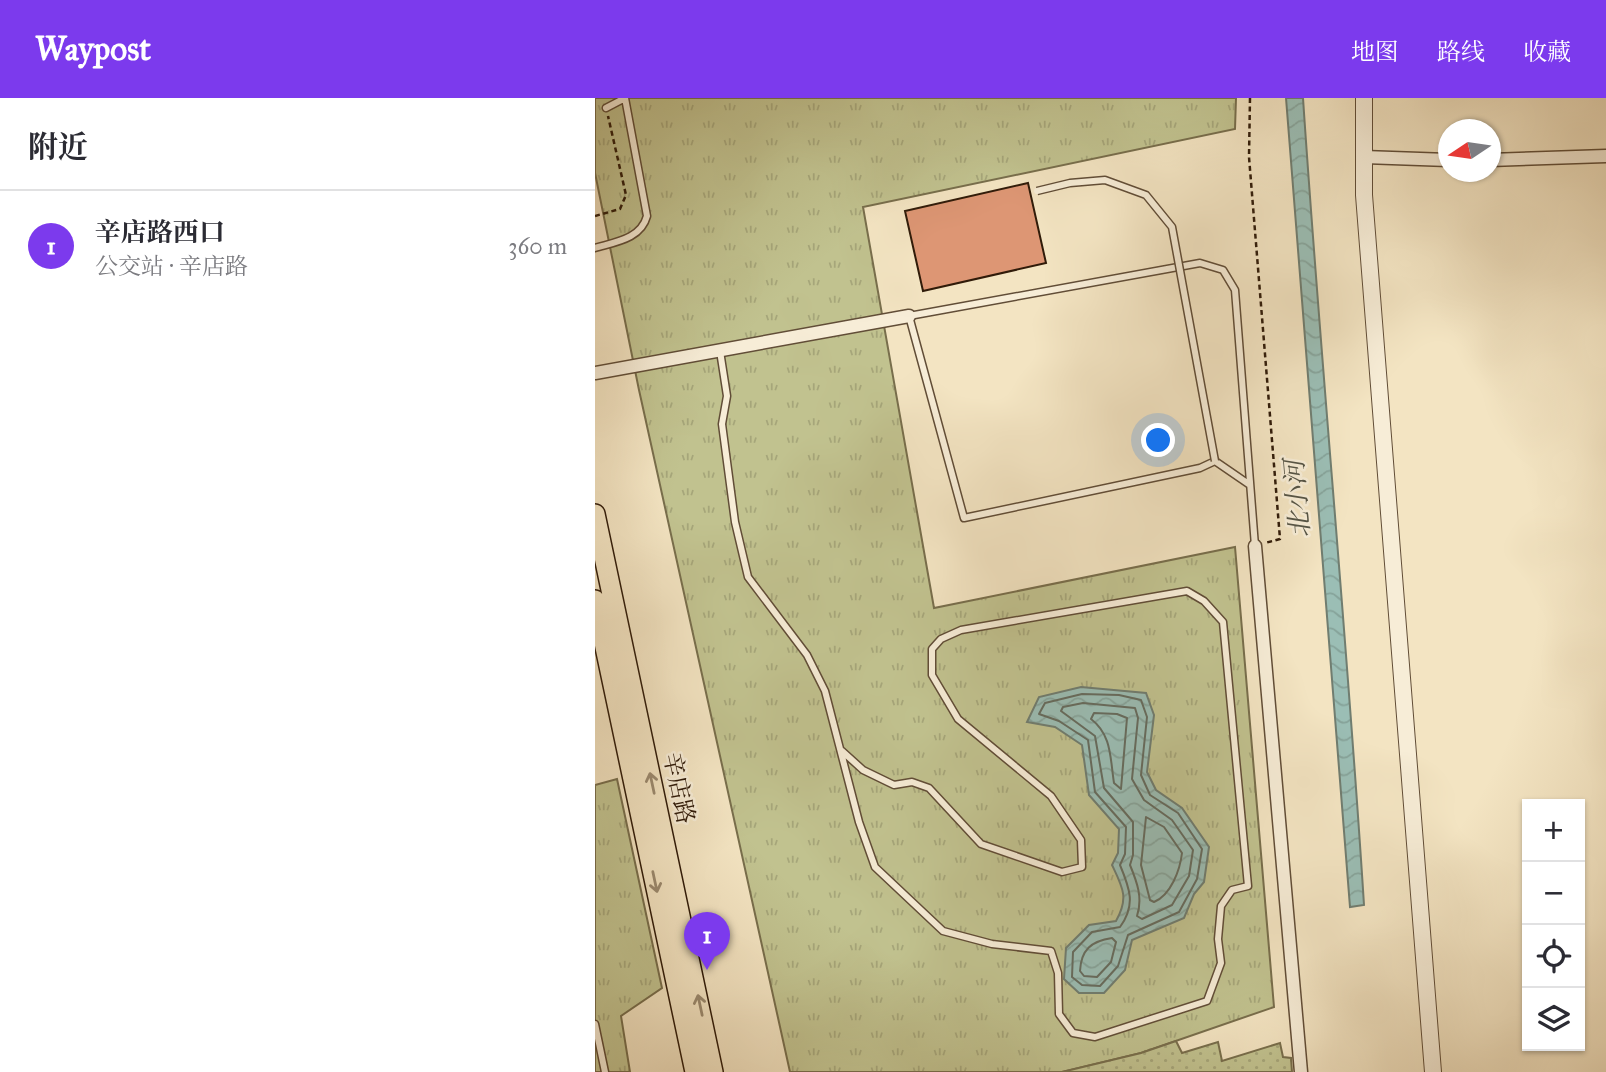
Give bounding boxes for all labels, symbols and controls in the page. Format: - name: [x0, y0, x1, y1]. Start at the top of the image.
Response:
- text: Waypost: [35, 29, 151, 69]
- text: 地图: [1351, 37, 1399, 67]
- text: 路线: [1437, 37, 1485, 67]
- text: 收藏: [1523, 37, 1571, 67]
- north arrow: [1438, 119, 1501, 182]
- text: 附近: [28, 129, 88, 165]
- text: 辛店路西口: [95, 216, 225, 248]
- text: 1: [46, 232, 56, 260]
- text: 360 m: [508, 232, 567, 260]
- text: 公交站 · 辛店路: [95, 252, 248, 280]
- your location: [1141, 423, 1175, 457]
- water label: 北小河: [1277, 455, 1316, 539]
- street label: 辛店路: [657, 750, 701, 826]
- one-way arrow: [645, 772, 659, 795]
- map controls: [1522, 799, 1585, 1051]
- button: +: [1522, 799, 1585, 862]
- button: −: [1522, 862, 1585, 925]
- one-way arrow: [648, 870, 662, 893]
- pin: 1: [684, 912, 730, 970]
- button: locate: [1522, 925, 1585, 988]
- button: layers: [1522, 988, 1585, 1051]
- one-way arrow: [692, 994, 706, 1017]

